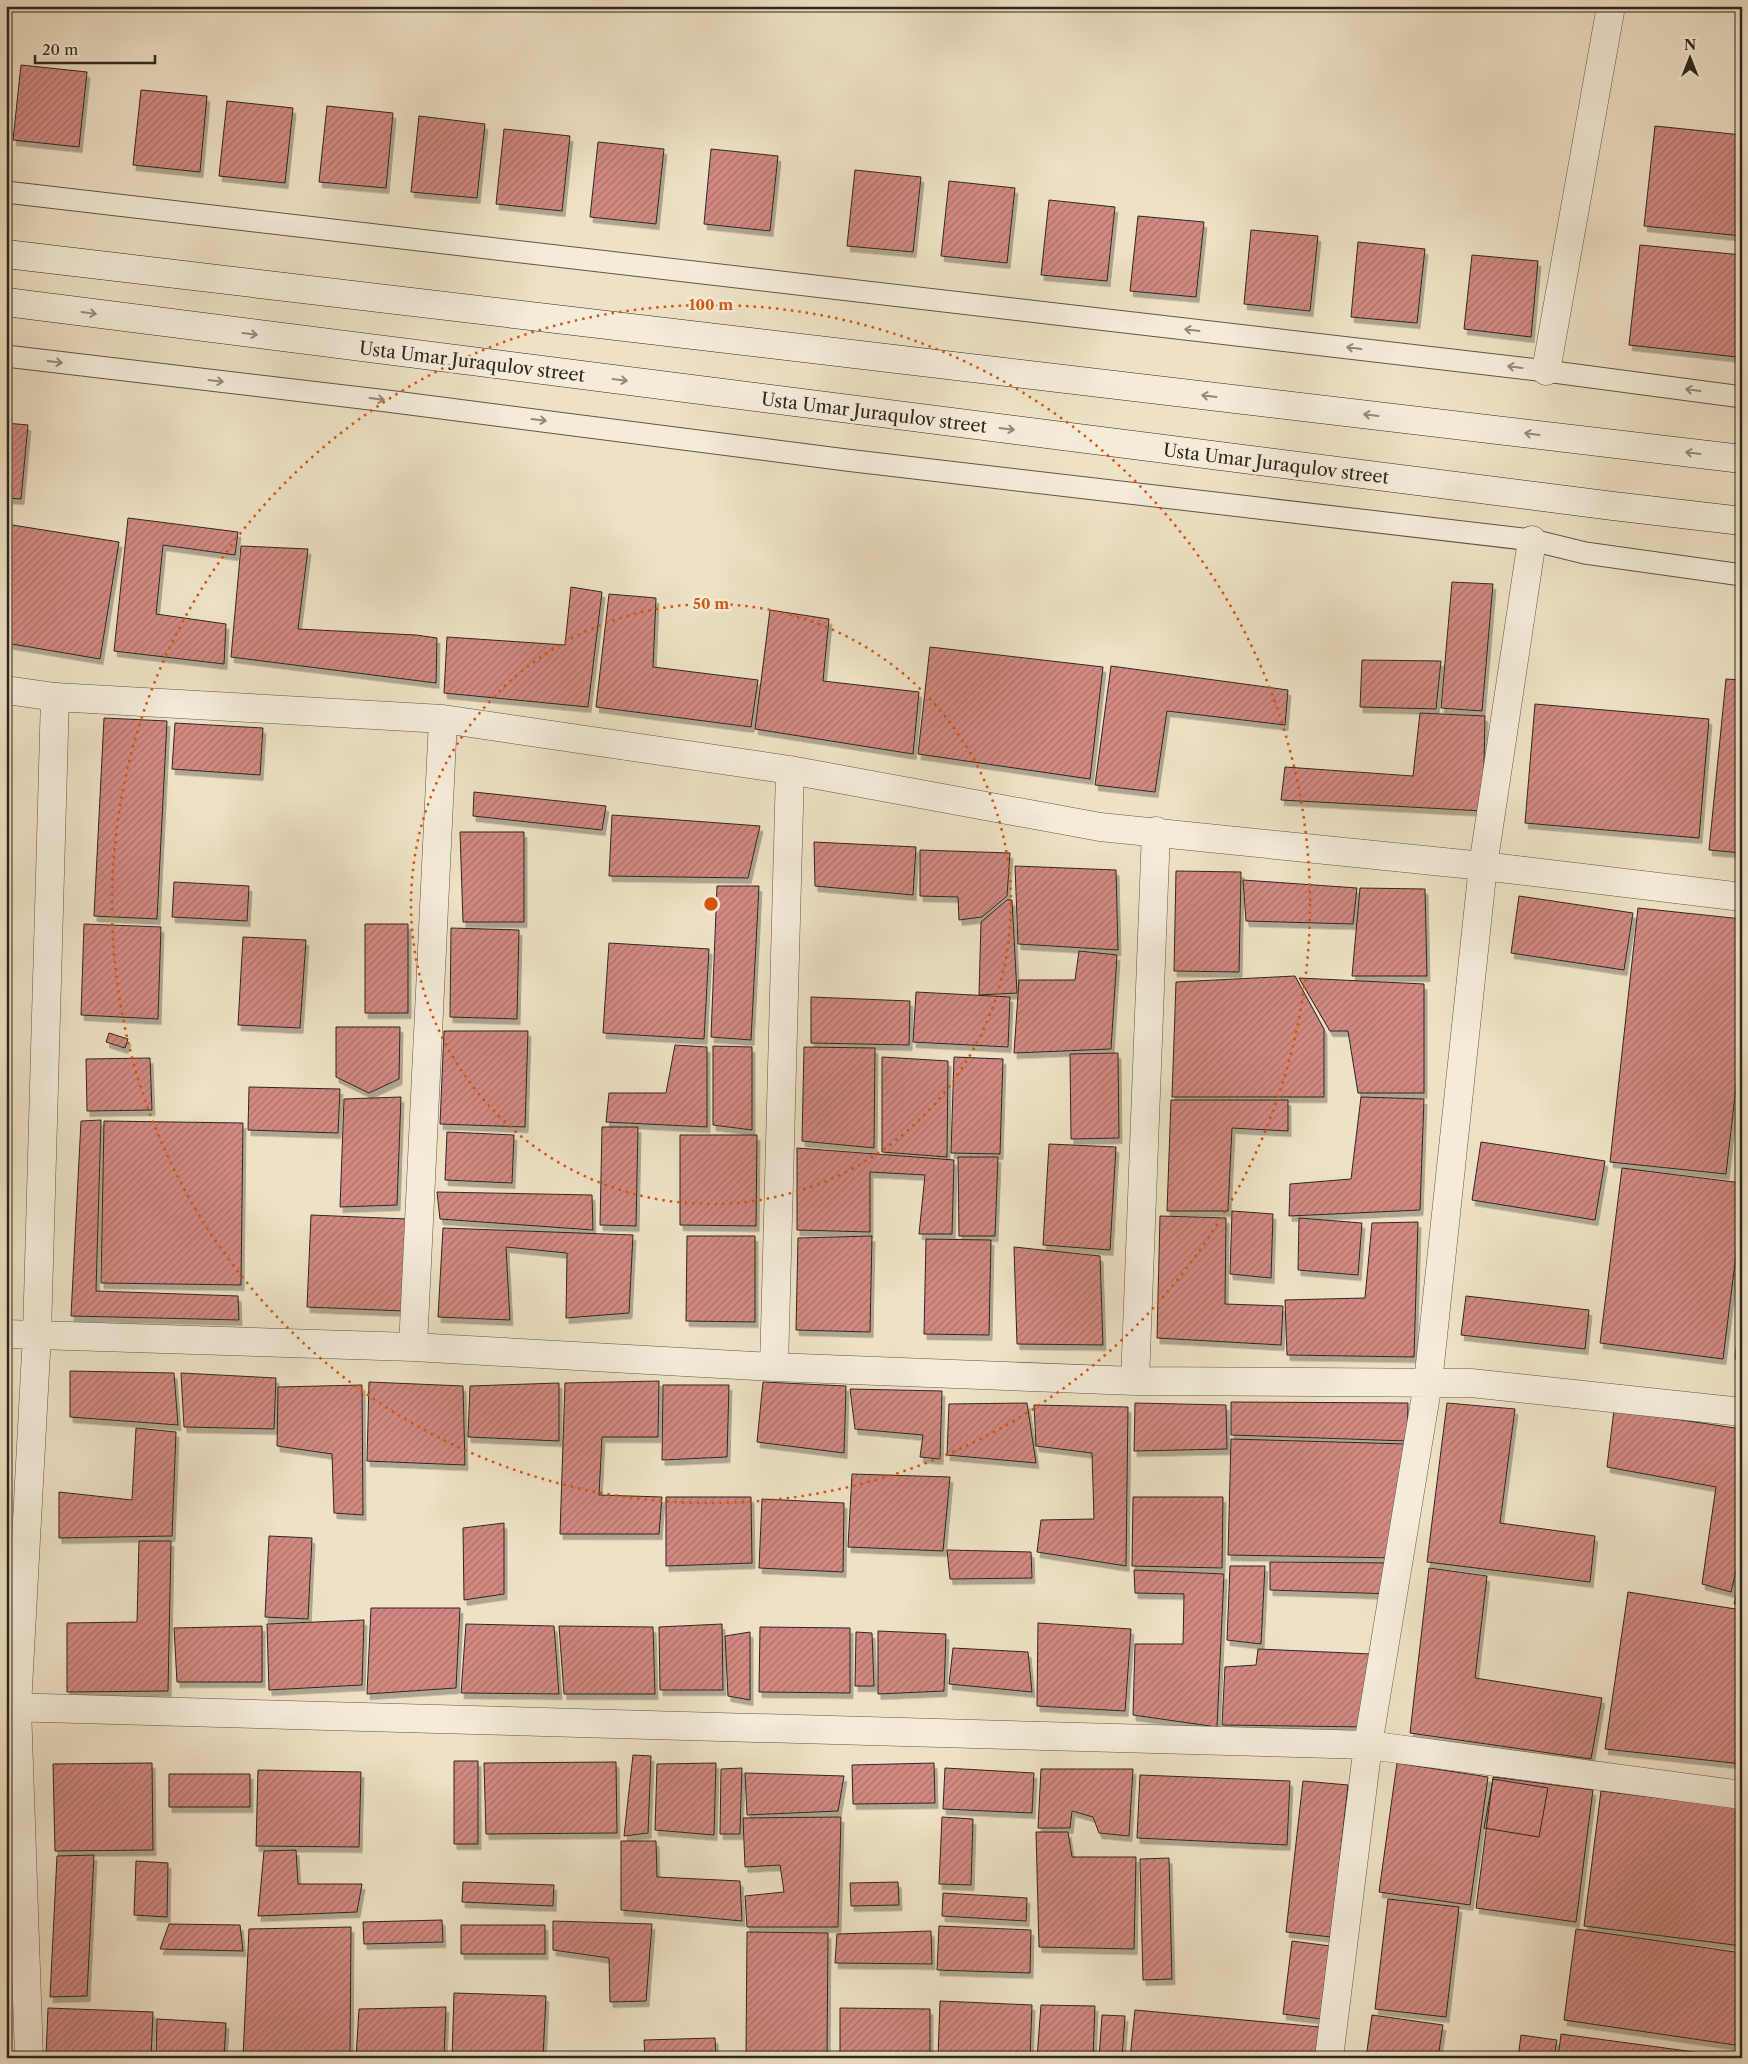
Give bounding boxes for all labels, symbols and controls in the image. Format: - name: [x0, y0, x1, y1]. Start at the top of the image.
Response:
- scale bar: [35, 32, 155, 64]
- north arrow: [1666, 32, 1716, 82]
- text: N: [1684, 36, 1696, 54]
- text: 20 m: [42, 40, 78, 59]
- text: 100 m: [689, 295, 733, 314]
- one-way arrow: [81, 308, 97, 318]
- one-way arrow: [1184, 325, 1200, 335]
- one-way arrow: [242, 329, 258, 339]
- street label: Usta Umar Juraqulov street: [358, 337, 587, 387]
- one-way arrow: [1346, 343, 1362, 353]
- one-way arrow: [46, 357, 62, 367]
- one-way arrow: [1507, 362, 1523, 372]
- one-way arrow: [208, 376, 224, 386]
- one-way arrow: [612, 376, 628, 386]
- one-way arrow: [1686, 385, 1702, 395]
- street label: Usta Umar Juraqulov street: [760, 388, 989, 438]
- one-way arrow: [1202, 391, 1218, 401]
- one-way arrow: [369, 394, 385, 404]
- one-way arrow: [1363, 410, 1379, 420]
- one-way arrow: [530, 415, 546, 425]
- one-way arrow: [999, 425, 1015, 435]
- one-way arrow: [1524, 429, 1540, 439]
- street label: Usta Umar Juraqulov street: [1162, 439, 1391, 489]
- one-way arrow: [1686, 448, 1702, 458]
- text: 50 m: [693, 594, 729, 613]
- centre of rings: [702, 895, 720, 913]

